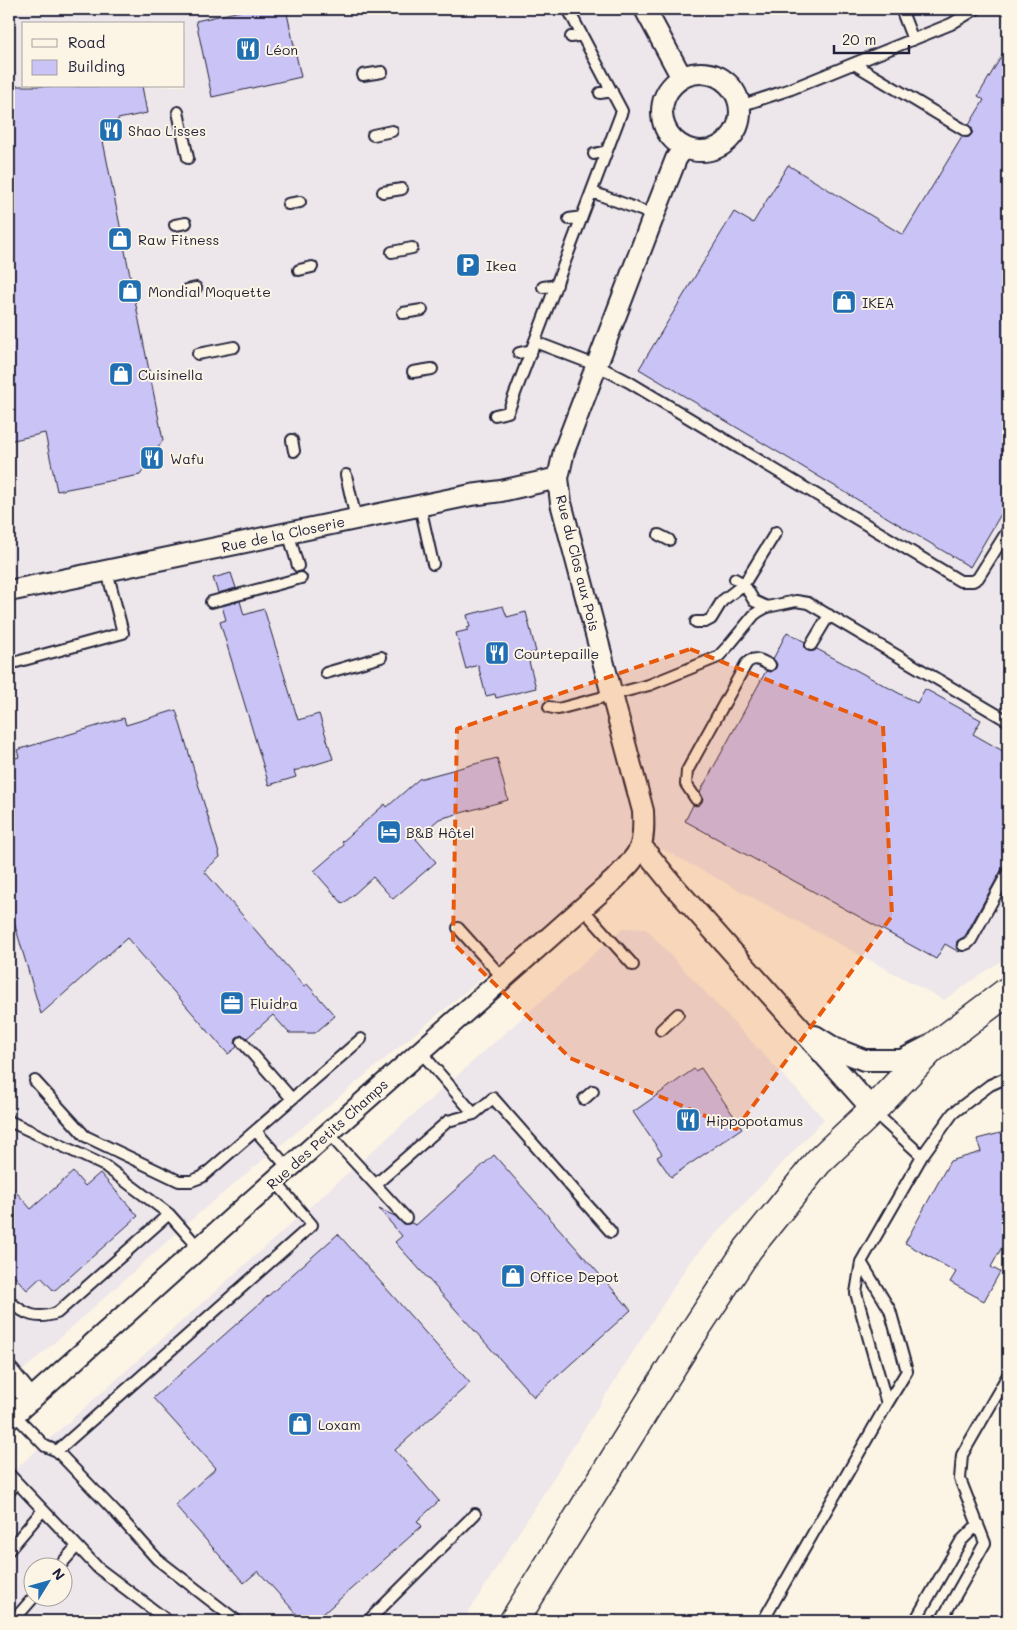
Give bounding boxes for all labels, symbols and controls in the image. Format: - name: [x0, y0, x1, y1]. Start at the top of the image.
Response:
- legend: [22, 22, 185, 88]
- scale bar: [834, 22, 910, 54]
- text: 20 m: [842, 29, 876, 49]
- text: Road: [68, 32, 105, 52]
- restaurant icon: Léon: [235, 36, 261, 62]
- place label: Léon: [266, 40, 298, 59]
- text: Building: [68, 56, 125, 76]
- restaurant icon: Shao Lisses: [98, 117, 124, 143]
- place label: Shao Lisses: [128, 121, 206, 140]
- shop icon: Raw Fitness: [107, 226, 133, 252]
- place label: Raw Fitness: [138, 230, 219, 249]
- parking icon: Ikea: [455, 252, 481, 278]
- place label: Ikea: [486, 256, 517, 275]
- shop icon: Mondial Moquette: [117, 278, 143, 304]
- place label: Mondial Moquette: [148, 282, 271, 301]
- shop icon: IKEA: [831, 289, 857, 315]
- place label: IKEA: [862, 293, 894, 312]
- shop icon: Cuisinella: [108, 361, 134, 387]
- place label: Cuisinella: [138, 365, 203, 384]
- restaurant icon: Wafu: [139, 445, 165, 471]
- place label: Wafu: [170, 449, 204, 468]
- street label: Rue du Clos aux Pois: [552, 493, 604, 633]
- street label: Rue de la Closerie: [220, 512, 346, 556]
- restaurant icon: Courtepaille: [484, 640, 510, 666]
- place label: Courtepaille: [514, 644, 599, 663]
- hotel icon: B&B Hôtel: [376, 819, 402, 845]
- place label: B&B Hôtel: [406, 823, 475, 842]
- office icon: Fluidra: [219, 990, 245, 1016]
- place label: Fluidra: [250, 994, 298, 1013]
- street label: Rue des Petits Champs: [262, 1074, 392, 1194]
- restaurant icon: Hippopotamus: [675, 1107, 701, 1133]
- place label: Hippopotamus: [706, 1111, 803, 1130]
- shop icon: Office Depot: [500, 1263, 526, 1289]
- place label: Office Depot: [530, 1267, 619, 1286]
- shop icon: Loxam: [287, 1411, 313, 1437]
- place label: Loxam: [318, 1415, 361, 1434]
- north arrow: [22, 1558, 72, 1608]
- text: N: [48, 1564, 70, 1584]

